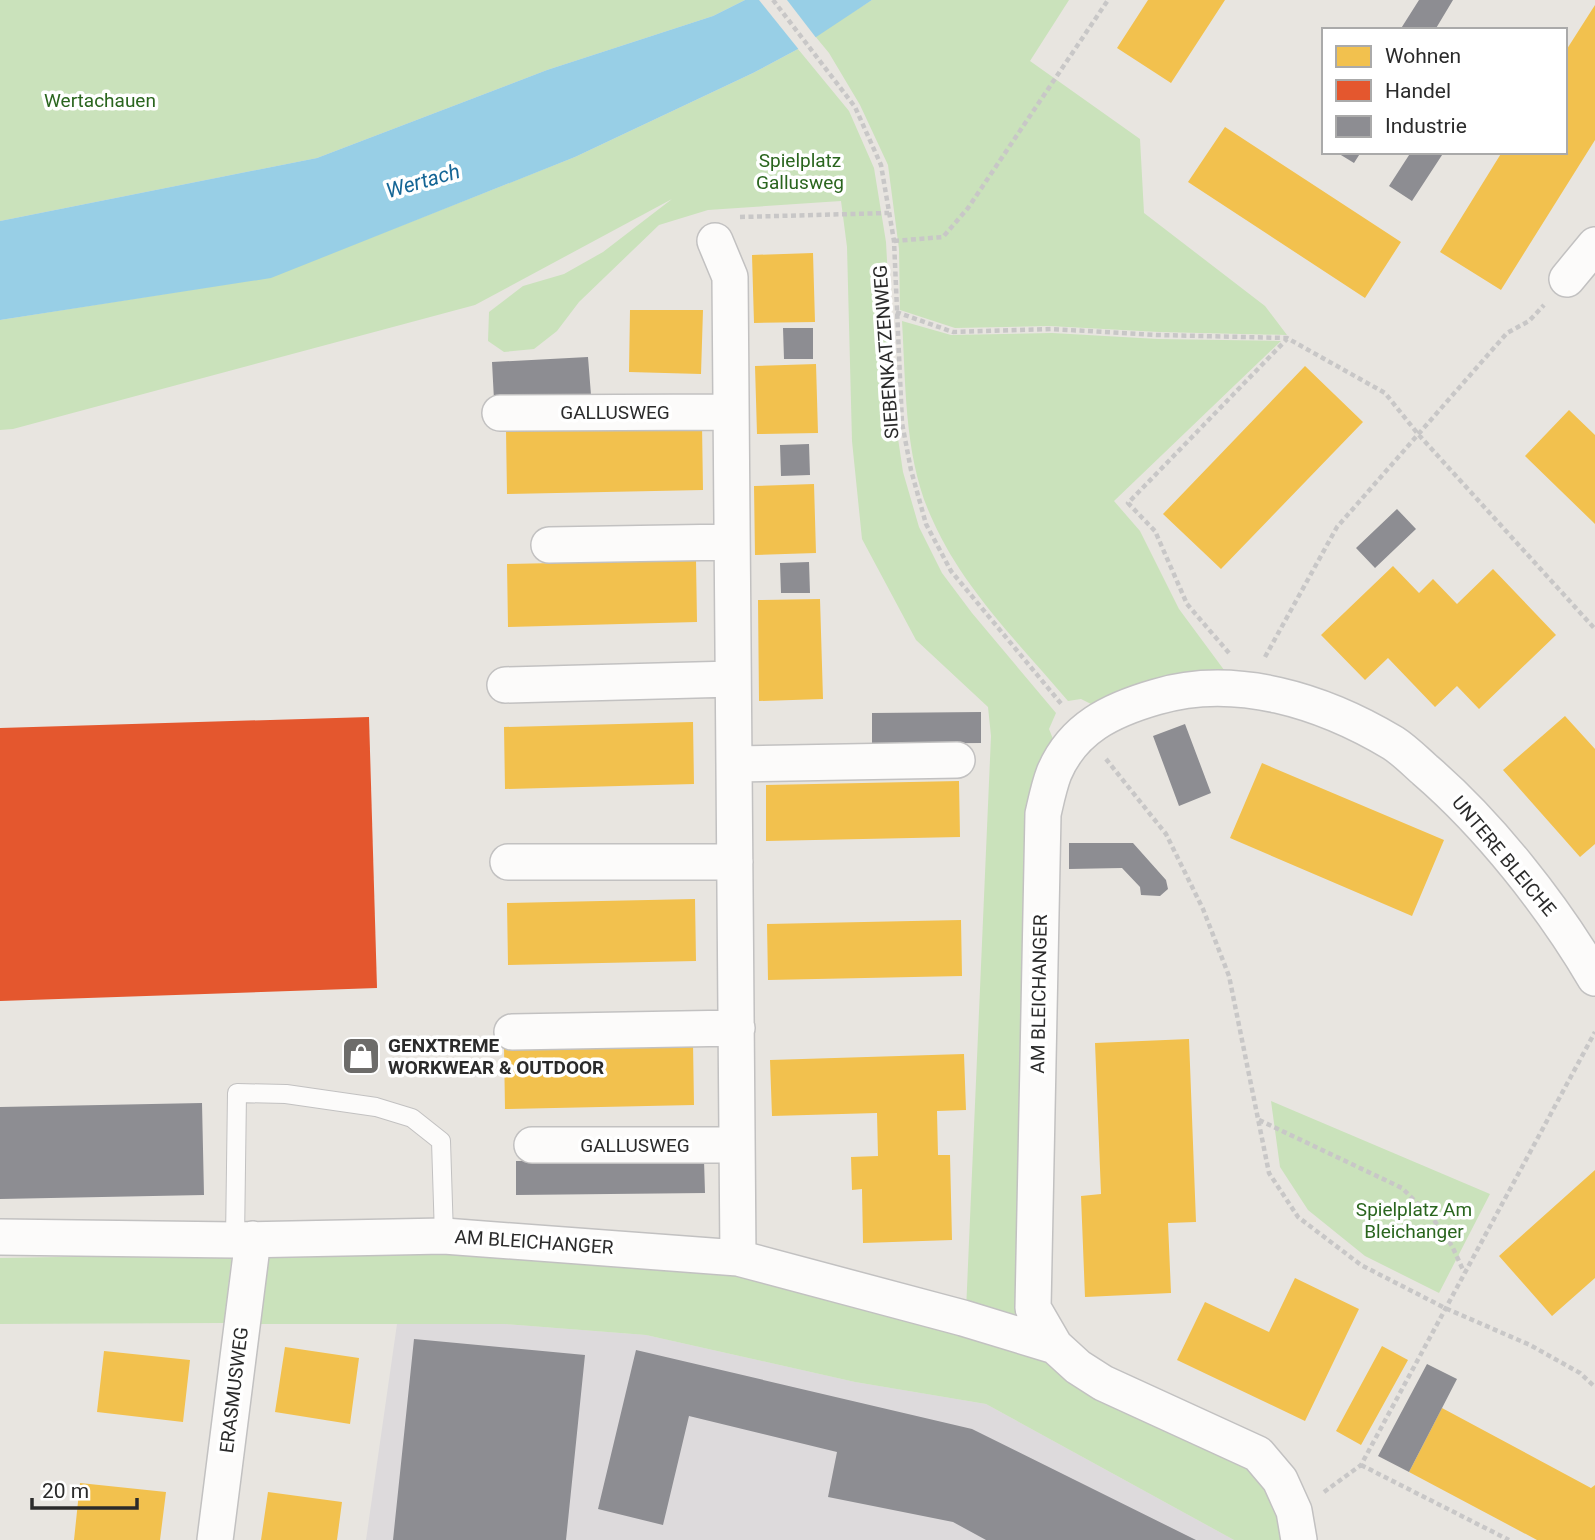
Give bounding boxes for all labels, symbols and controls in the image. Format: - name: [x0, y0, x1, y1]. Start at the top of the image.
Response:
- legend: [1322, 28, 1567, 154]
- text: Wohnen: [1385, 44, 1461, 68]
- text: Handel: [1385, 79, 1451, 103]
- park label: Wertachauen: [44, 89, 156, 112]
- text: Industrie: [1385, 114, 1467, 138]
- park label: Spielplatz Gallusweg: [756, 149, 844, 194]
- water label: Wertach: [383, 159, 463, 203]
- street label: SIEBENKATZENWEG: [868, 264, 904, 440]
- street label: GALLUSWEG: [560, 401, 670, 424]
- street label: UNTERE BLEICHE: [1447, 791, 1561, 921]
- street label: AM BLEICHANGER: [1026, 914, 1052, 1074]
- place label: GENXTREME WORKWEAR & OUTDOOR: [388, 1034, 604, 1079]
- shop icon: GENXTREME WORKWEAR & OUTDOOR: [340, 1035, 382, 1077]
- street label: GALLUSWEG: [580, 1134, 690, 1157]
- park label: Spielplatz Am Bleichanger: [1356, 1198, 1472, 1243]
- street label: AM BLEICHANGER: [454, 1225, 615, 1259]
- street label: ERASMUSWEG: [215, 1326, 253, 1454]
- scale bar: [32, 1466, 136, 1510]
- text: 20 m: [42, 1479, 89, 1503]

